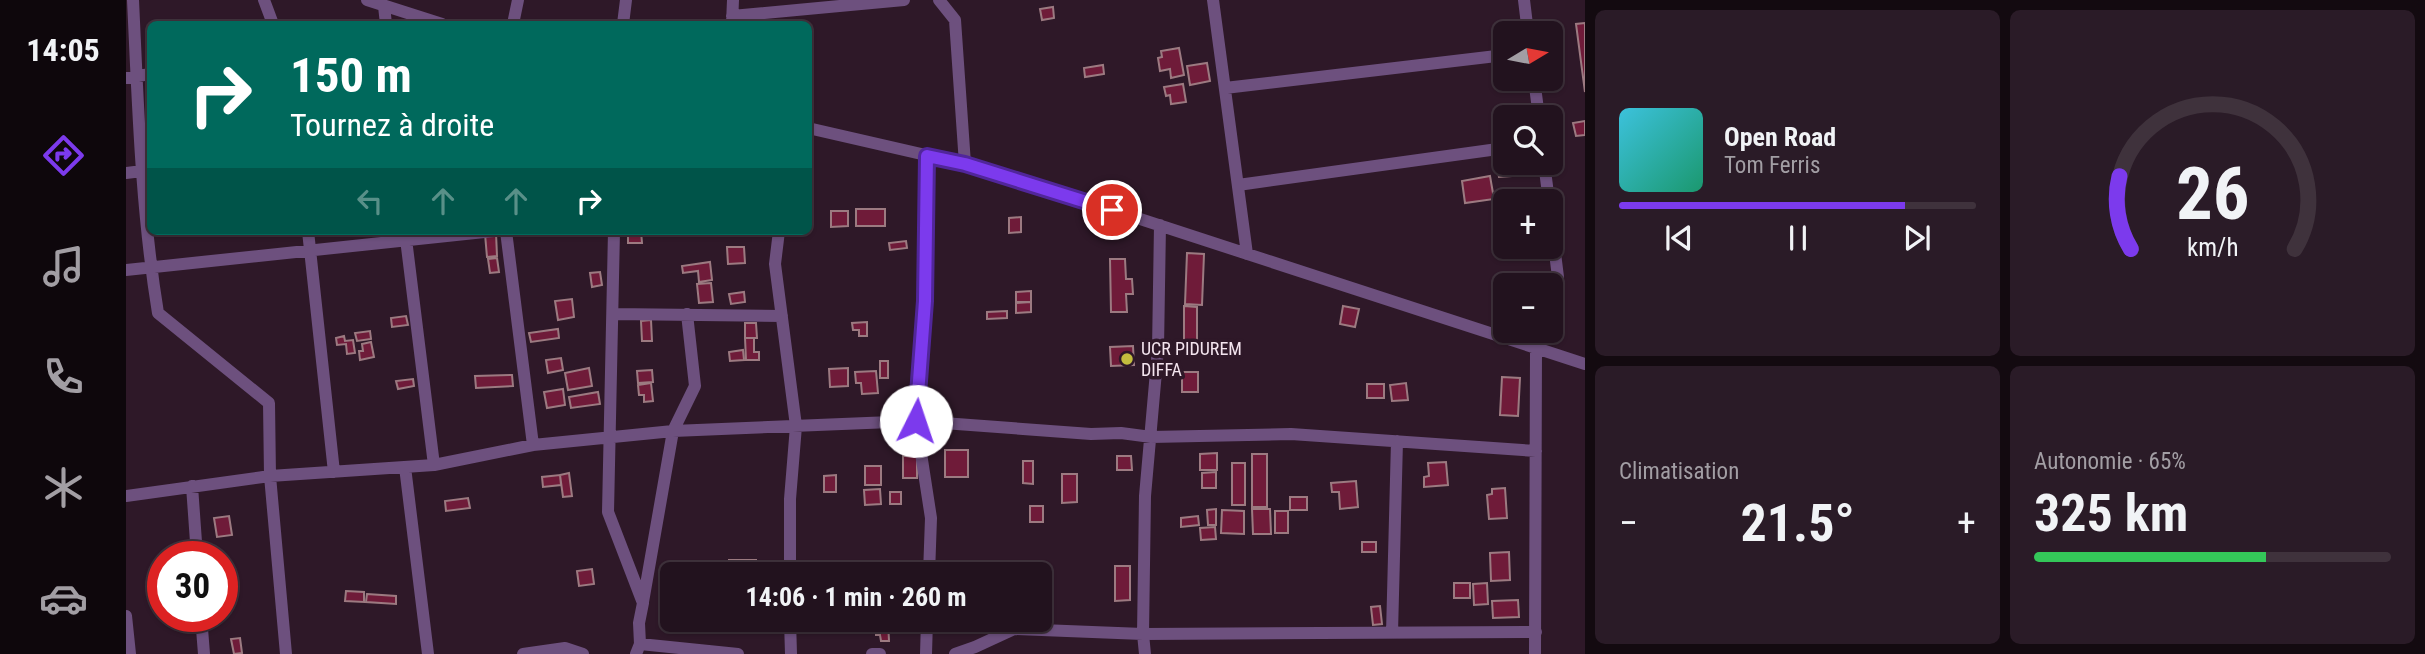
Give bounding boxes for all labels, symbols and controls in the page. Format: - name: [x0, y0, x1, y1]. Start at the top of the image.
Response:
- north arrow: [1493, 21, 1563, 91]
- map controls: [1493, 21, 1563, 343]
- text: 14:05: [26, 31, 100, 69]
- text: 150 m: [290, 47, 412, 104]
- icon: right: [175, 49, 266, 140]
- button: search: [1493, 105, 1563, 175]
- text: Tournez à droite: [290, 106, 494, 144]
- text: Open Road: [1724, 122, 1836, 152]
- icon: directions: [39, 131, 88, 180]
- text: 26: [2176, 151, 2249, 237]
- text: Tom Ferris: [1724, 152, 1820, 179]
- pin: [1082, 180, 1142, 240]
- icon: left: [351, 182, 389, 220]
- icon: ahead: [424, 182, 462, 220]
- icon: ahead: [497, 182, 535, 220]
- icon: right: [570, 182, 608, 220]
- button: +: [1493, 189, 1563, 259]
- icon: arrive: [1093, 191, 1131, 229]
- icon: previous: [1660, 219, 1698, 257]
- icon: pause: [1779, 219, 1817, 257]
- icon: next: [1898, 219, 1936, 257]
- text: km/h: [2187, 233, 2238, 262]
- icon: music: [39, 242, 88, 291]
- button: −: [1493, 273, 1563, 343]
- place label: UCR PIDUREM DIFFA: [1141, 338, 1242, 380]
- marker: UCR PIDUREM DIFFA: [1119, 351, 1135, 367]
- icon: phone: [39, 352, 88, 401]
- position arrow: [879, 384, 953, 458]
- text: Autonomie · 65%: [2034, 448, 2186, 475]
- text: Climatisation: [1619, 458, 1739, 485]
- icon: climate: [39, 463, 88, 512]
- text: 325 km: [2034, 483, 2188, 544]
- text: 21.5°: [1740, 493, 1855, 554]
- text: −: [1619, 501, 1638, 545]
- text: +: [1957, 501, 1976, 545]
- speed limit sign: 30: [147, 541, 238, 632]
- icon: car: [39, 574, 88, 623]
- text: 14:06 · 1 min · 260 m: [746, 582, 966, 612]

